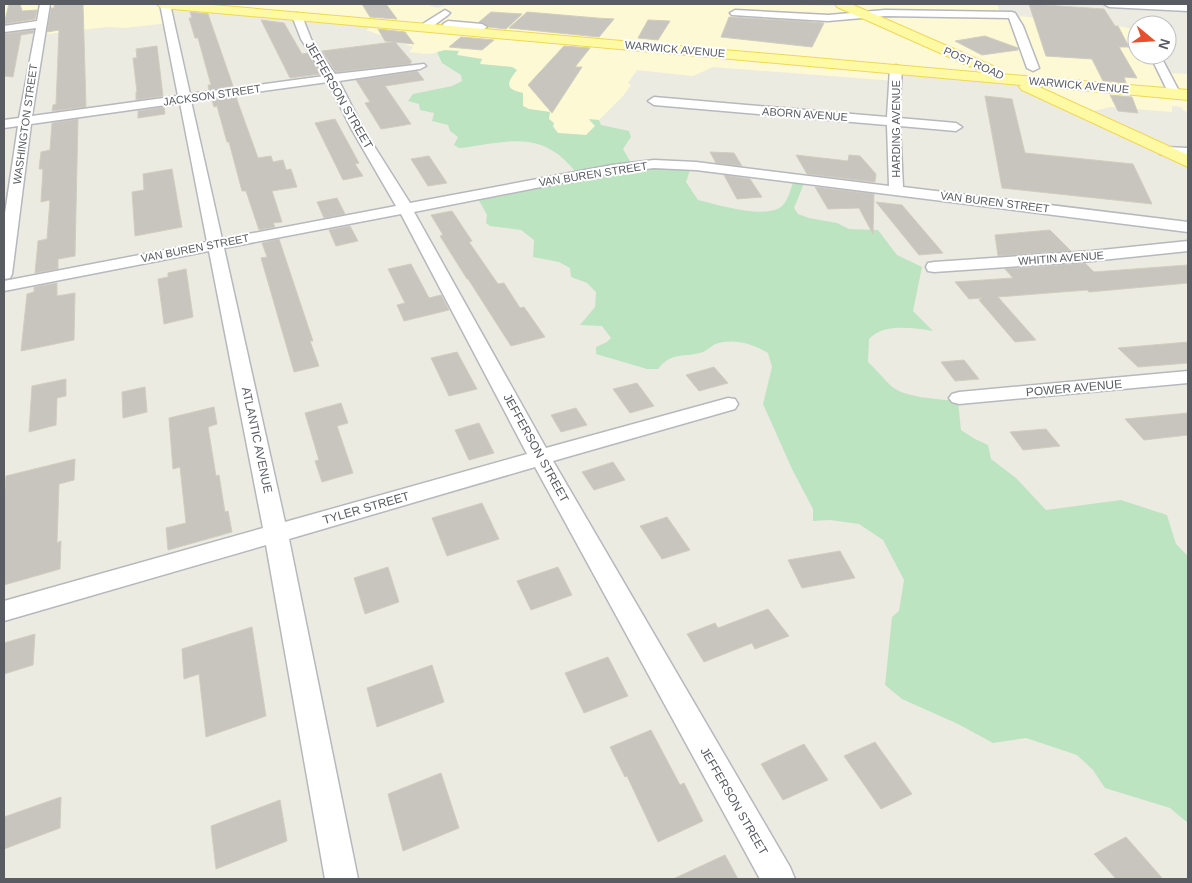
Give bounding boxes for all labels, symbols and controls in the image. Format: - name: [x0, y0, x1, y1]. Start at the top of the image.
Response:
- north arrow: [1127, 15, 1177, 65]
- text: N: [1155, 37, 1174, 51]
- street label: JEFFERSON STREET: [302, 39, 376, 152]
- street label: WARWICK AVENUE: [624, 39, 726, 59]
- street label: POST ROAD: [942, 44, 1006, 82]
- street label: WASHINGTON STREET: [11, 63, 39, 185]
- street label: WARWICK AVENUE: [1028, 75, 1130, 95]
- street label: HARDING AVENUE: [890, 80, 902, 178]
- street label: JACKSON STREET: [162, 82, 262, 108]
- street label: ABORN AVENUE: [762, 105, 848, 123]
- street label: VAN BUREN STREET: [538, 159, 648, 189]
- street label: VAN BUREN STREET: [940, 189, 1051, 215]
- street label: VAN BUREN STREET: [140, 232, 250, 264]
- street label: WHITIN AVENUE: [1018, 249, 1104, 267]
- street label: POWER AVENUE: [1025, 377, 1123, 399]
- street label: ATLANTIC AVENUE: [239, 386, 275, 494]
- street label: JEFFERSON STREET: [500, 391, 572, 505]
- street label: TYLER STREET: [321, 489, 412, 527]
- street label: JEFFERSON STREET: [697, 745, 771, 858]

